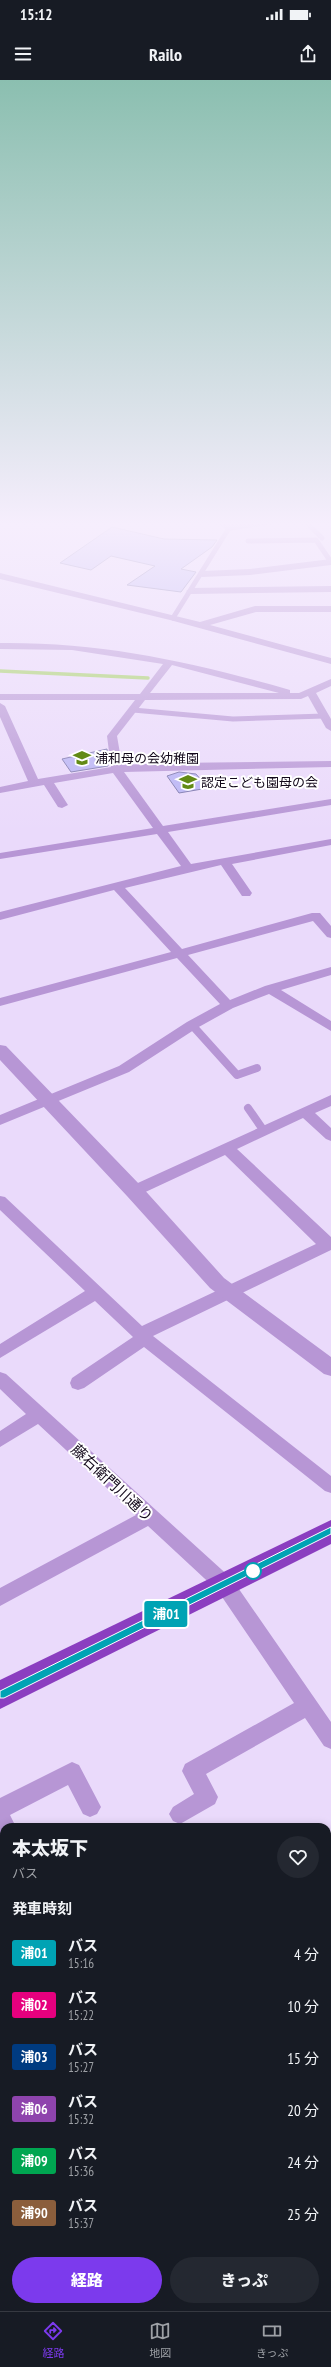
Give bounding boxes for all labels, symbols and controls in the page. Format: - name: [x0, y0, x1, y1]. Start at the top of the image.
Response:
- text: 15:12: [20, 5, 52, 24]
- icon: menu: [12, 43, 34, 65]
- text: Railo: [149, 43, 182, 66]
- icon: share: [297, 43, 319, 65]
- school or university icon: 浦和母の会幼稚園: [72, 748, 92, 768]
- place label: 浦和母の会幼稚園: [95, 750, 199, 767]
- school or university icon: 認定こども園母の会: [178, 772, 198, 792]
- place label: 認定こども園母の会: [201, 774, 318, 791]
- street label: 藤右衛門川通り: [67, 1440, 157, 1525]
- unlabelled marker: [244, 1562, 262, 1580]
- line badge: 浦01: [143, 1601, 189, 1627]
- text: 浦01: [152, 1605, 180, 1623]
- text: 本太坂下: [12, 1836, 88, 1860]
- button: heart: [277, 1836, 319, 1878]
- text: バス: [12, 1865, 38, 1882]
- text: 発車時刻: [12, 1899, 72, 1918]
- text: バス: [68, 1936, 98, 1955]
- text: 浦01: [20, 1944, 48, 1962]
- text: 4 分: [294, 1945, 319, 1964]
- text: 15:16: [68, 1955, 94, 1972]
- text: バス: [68, 1988, 98, 2007]
- text: 浦02: [20, 1996, 48, 2014]
- text: 10 分: [287, 1997, 319, 2016]
- text: 15:22: [68, 2007, 94, 2024]
- text: バス: [68, 2040, 98, 2059]
- text: 浦03: [20, 2048, 48, 2066]
- text: 15 分: [287, 2049, 319, 2068]
- text: 15:27: [68, 2059, 94, 2076]
- text: バス: [68, 2092, 98, 2111]
- text: 浦06: [20, 2100, 48, 2118]
- text: 20 分: [287, 2101, 319, 2120]
- text: 15:32: [68, 2111, 94, 2128]
- text: バス: [68, 2144, 98, 2163]
- text: 浦09: [20, 2152, 48, 2170]
- text: 24 分: [287, 2153, 319, 2172]
- text: 15:36: [68, 2163, 94, 2180]
- text: バス: [68, 2196, 98, 2215]
- text: 浦90: [20, 2204, 48, 2222]
- text: 25 分: [287, 2205, 319, 2224]
- text: 15:37: [68, 2215, 94, 2232]
- button: 経路: [12, 2257, 162, 2303]
- button: きっぷ: [170, 2257, 319, 2303]
- tab: 経路: [42, 2320, 64, 2360]
- tab: 地図: [149, 2320, 171, 2360]
- tab: きっぷ: [256, 2320, 289, 2360]

